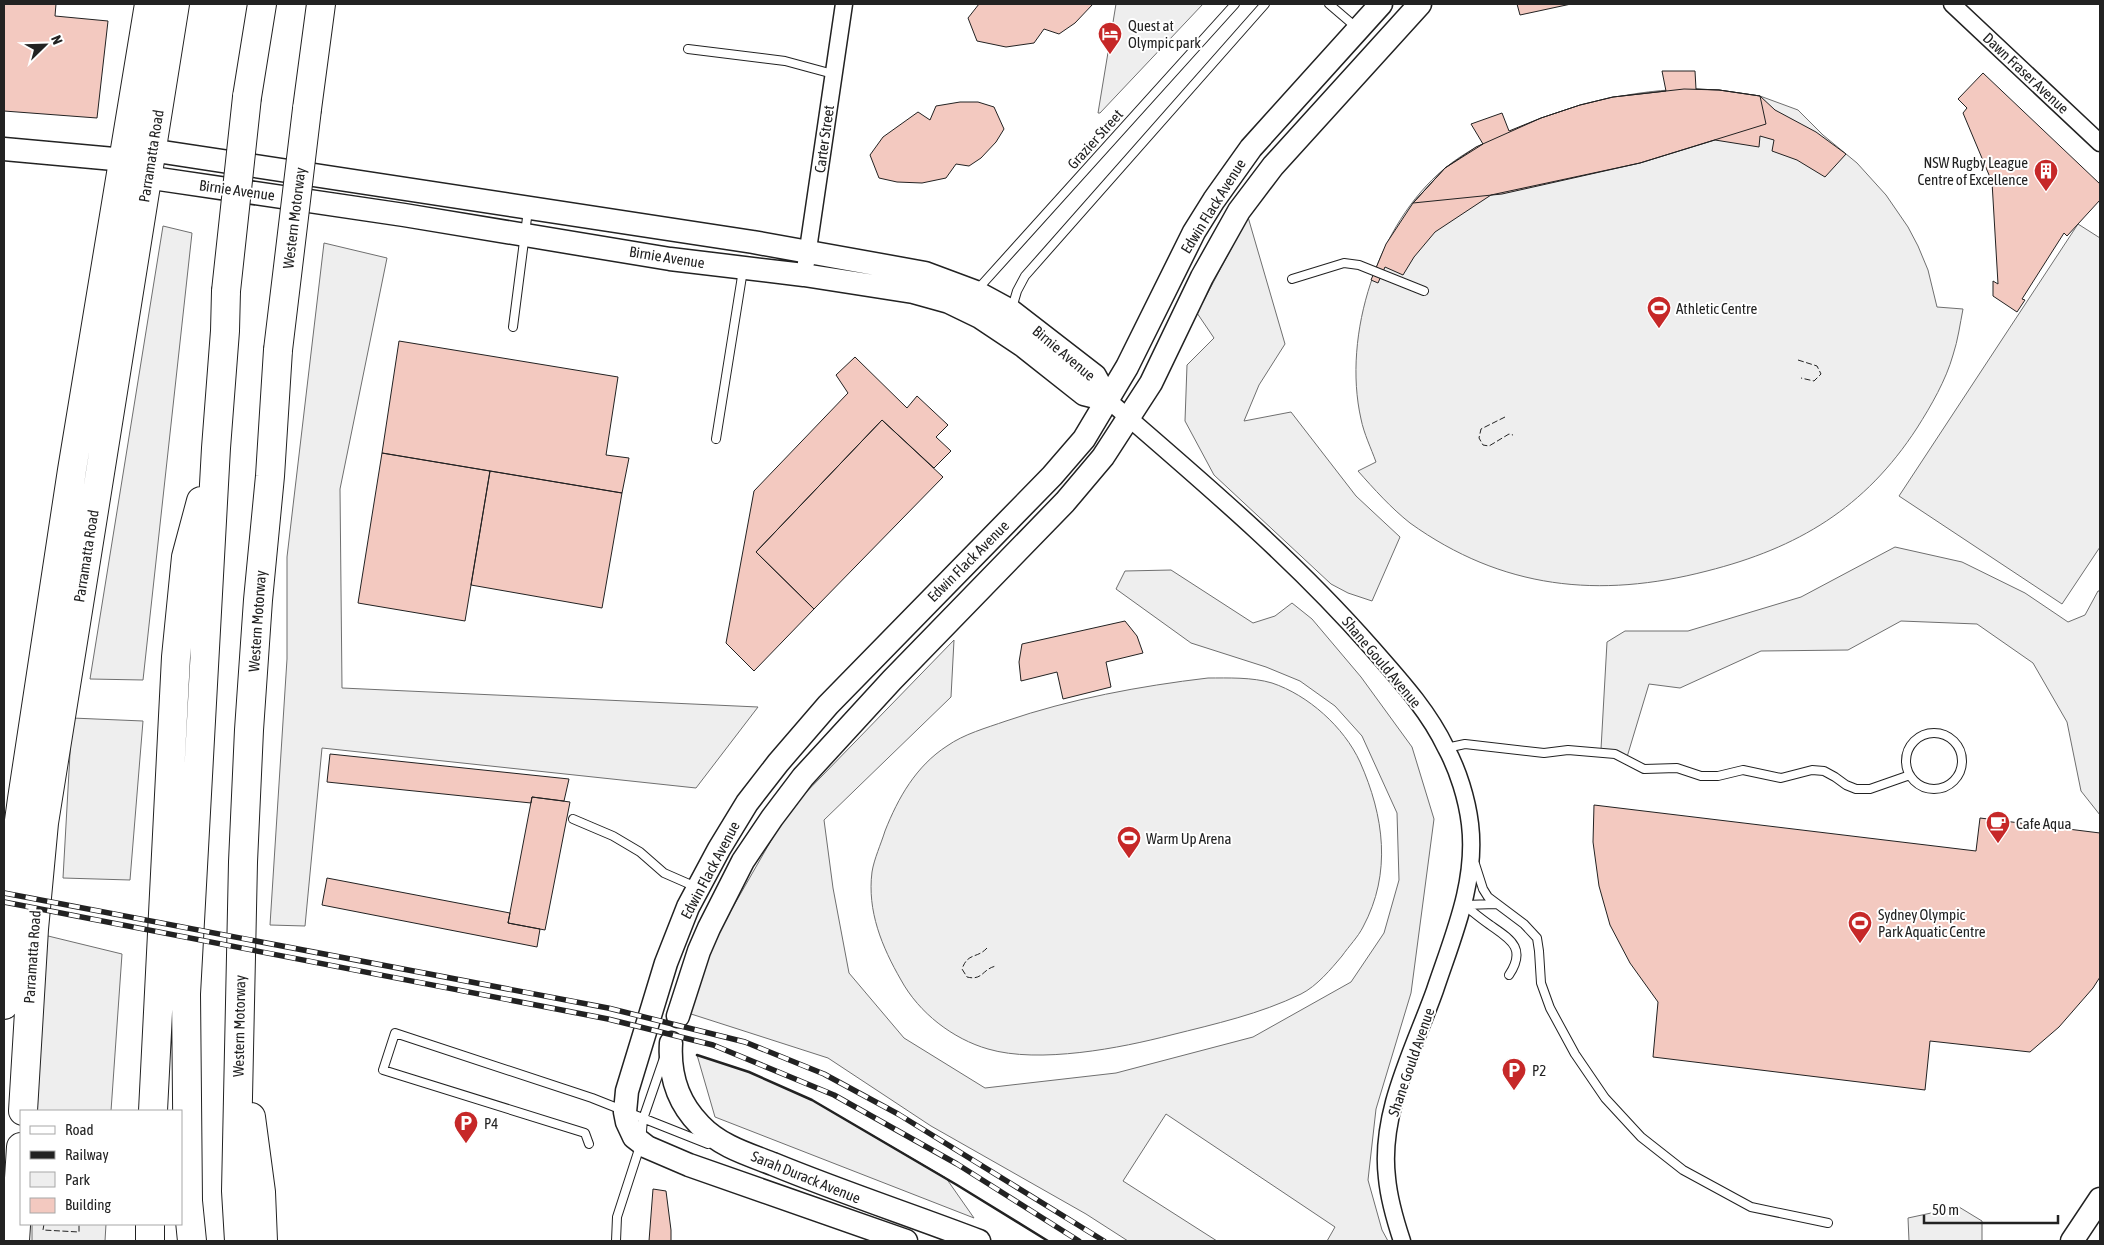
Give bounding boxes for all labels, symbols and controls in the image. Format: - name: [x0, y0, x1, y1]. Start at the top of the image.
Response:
- place label: Quest at Olympic park: [1128, 17, 1201, 51]
- north arrow: [20, 20, 70, 70]
- hotel icon: Quest at Olympic park: [1097, 21, 1123, 55]
- street label: Dawn Fraser Avenue: [1980, 29, 2072, 117]
- text: N: [48, 33, 66, 47]
- street label: Carter Street: [811, 104, 837, 174]
- street label: Grazier Street: [1064, 106, 1126, 172]
- street label: Parramatta Road: [135, 108, 167, 204]
- place label: NSW Rugby League Centre of Excellence: [1917, 154, 2028, 188]
- street label: Edwin Flack Avenue: [1177, 156, 1249, 256]
- building icon: NSW Rugby League Centre of Excellence: [2033, 158, 2059, 192]
- street label: Western Motorway: [279, 166, 309, 270]
- street label: Birnie Avenue: [198, 176, 276, 204]
- street label: Birnie Avenue: [628, 243, 706, 271]
- sports icon: Athletic Centre: [1646, 295, 1672, 329]
- place label: Athletic Centre: [1676, 300, 1758, 317]
- street label: Birnie Avenue: [1029, 322, 1099, 384]
- street label: Parramatta Road: [70, 508, 102, 604]
- street label: Edwin Flack Avenue: [924, 517, 1012, 605]
- street label: Western Motorway: [245, 570, 269, 672]
- street label: Shane Gould Avenue: [1339, 613, 1425, 711]
- cafe icon: Cafe Aqua: [1985, 810, 2011, 844]
- place label: Cafe Aqua: [2016, 815, 2071, 832]
- street label: Edwin Flack Avenue: [677, 818, 743, 922]
- sports icon: Warm Up Arena: [1116, 825, 1142, 859]
- place label: Warm Up Arena: [1146, 830, 1232, 847]
- place label: Sydney Olympic Park Aquatic Centre: [1878, 906, 1986, 940]
- street label: Parramatta Road: [20, 910, 44, 1004]
- sports icon: Sydney Olympic Park Aquatic Centre: [1847, 910, 1873, 944]
- street label: Western Motorway: [230, 975, 248, 1077]
- street label: Shane Gould Avenue: [1384, 1005, 1438, 1118]
- parking icon: P2: [1501, 1057, 1527, 1091]
- place label: P2: [1532, 1062, 1546, 1079]
- legend: [20, 1110, 182, 1225]
- parking icon: P4: [453, 1110, 479, 1144]
- place label: P4: [484, 1115, 498, 1132]
- text: Road: [65, 1121, 94, 1138]
- text: Railway: [65, 1146, 109, 1163]
- street label: Sarah Durack Avenue: [749, 1147, 863, 1207]
- text: Park: [65, 1171, 90, 1188]
- scale bar: [1924, 1192, 2058, 1224]
- text: Building: [65, 1196, 111, 1213]
- text: 50 m: [1932, 1201, 1959, 1218]

